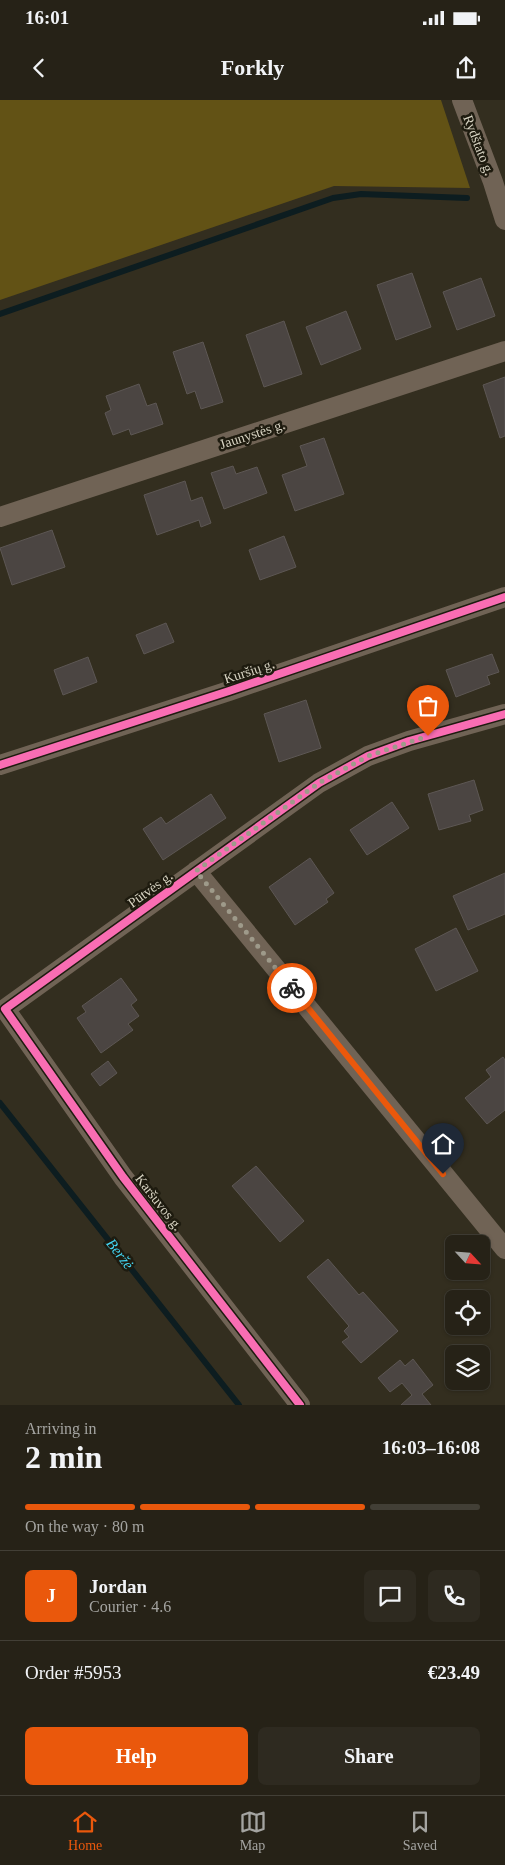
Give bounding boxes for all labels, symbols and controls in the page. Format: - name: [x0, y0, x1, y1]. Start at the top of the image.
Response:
- text: 16:01: [25, 7, 69, 28]
- icon: back: [25, 54, 53, 82]
- icon: share: [452, 54, 480, 82]
- text: Forkly: [221, 55, 284, 80]
- street label: Rydštato g.: [460, 113, 497, 177]
- street label: Jaunystės g.: [218, 417, 287, 452]
- street label: Kuršių g.: [222, 656, 276, 687]
- pin: [407, 685, 449, 736]
- icon: bag: [414, 692, 442, 720]
- street label: Pūtvės g.: [125, 868, 175, 911]
- courier: [267, 963, 317, 1013]
- icon: bike: [278, 974, 306, 1002]
- pin: [422, 1123, 464, 1174]
- icon: home: [429, 1130, 457, 1158]
- street label: Karšuvos g.: [132, 1171, 185, 1233]
- north arrow: [445, 1235, 490, 1280]
- map controls: [445, 1235, 490, 1390]
- water label: Beržė: [103, 1236, 137, 1273]
- button: locate: [445, 1290, 490, 1335]
- button: layers: [445, 1345, 490, 1390]
- text: Arriving in: [25, 1420, 97, 1437]
- text: 16:03–16:08: [382, 1437, 480, 1458]
- text: 2 min: [25, 1439, 102, 1475]
- text: On the way · 80 m: [25, 1518, 145, 1535]
- button: chat: [364, 1570, 416, 1622]
- button: phone: [428, 1570, 480, 1622]
- text: Jordan: [89, 1576, 147, 1597]
- text: J: [46, 1585, 56, 1606]
- text: Courier · 4.6: [89, 1598, 171, 1615]
- text: Order #5953: [25, 1662, 122, 1683]
- text: €23.49: [428, 1662, 480, 1683]
- button: Help: [25, 1727, 248, 1785]
- button: Share: [258, 1727, 480, 1785]
- tab: Home: [68, 1808, 102, 1854]
- tab: Map: [239, 1808, 267, 1854]
- tab: Saved: [403, 1808, 437, 1854]

